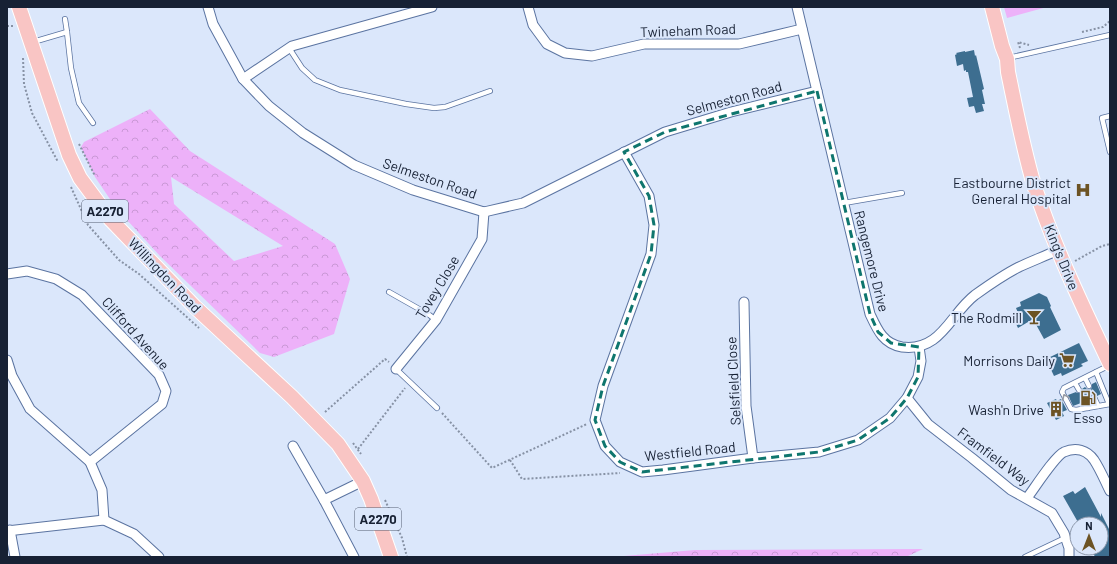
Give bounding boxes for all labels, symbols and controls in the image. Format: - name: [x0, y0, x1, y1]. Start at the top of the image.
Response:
- street label: Twineham Road: [640, 20, 736, 40]
- street label: Selmeston Road: [684, 77, 784, 119]
- street label: Selmeston Road: [381, 154, 479, 202]
- place label: Eastbourne District General Hospital: [953, 174, 1071, 207]
- hospital icon: Eastbourne District General Hospital: [1074, 181, 1092, 199]
- road number: A2270: [82, 200, 128, 222]
- street label: Rangemore Drive: [851, 209, 893, 313]
- street label: King's Drive: [1041, 222, 1083, 292]
- street label: Willingdon Road: [125, 234, 205, 316]
- street label: Tovey Close: [411, 252, 463, 322]
- street label: Clifford Avenue: [99, 293, 173, 373]
- bar icon: The Rodmill: [1025, 308, 1043, 326]
- place label: The Rodmill: [951, 309, 1022, 326]
- street label: Selsfield Close: [722, 336, 744, 426]
- supermarket icon: Morrisons Daily: [1058, 351, 1076, 369]
- place label: Morrisons Daily: [963, 352, 1056, 369]
- fuel station icon: Esso: [1079, 389, 1097, 407]
- one-way arrow: [1062, 394, 1070, 402]
- building icon: Wash'n Drive: [1047, 400, 1065, 418]
- place label: Wash'n Drive: [968, 401, 1044, 418]
- place label: Esso: [1073, 409, 1103, 426]
- street label: Framfield Way: [954, 423, 1034, 489]
- street label: Westfield Road: [644, 438, 736, 464]
- road number: A2270: [355, 508, 401, 530]
- north arrow: [1069, 516, 1109, 556]
- text: N: [1085, 519, 1093, 532]

